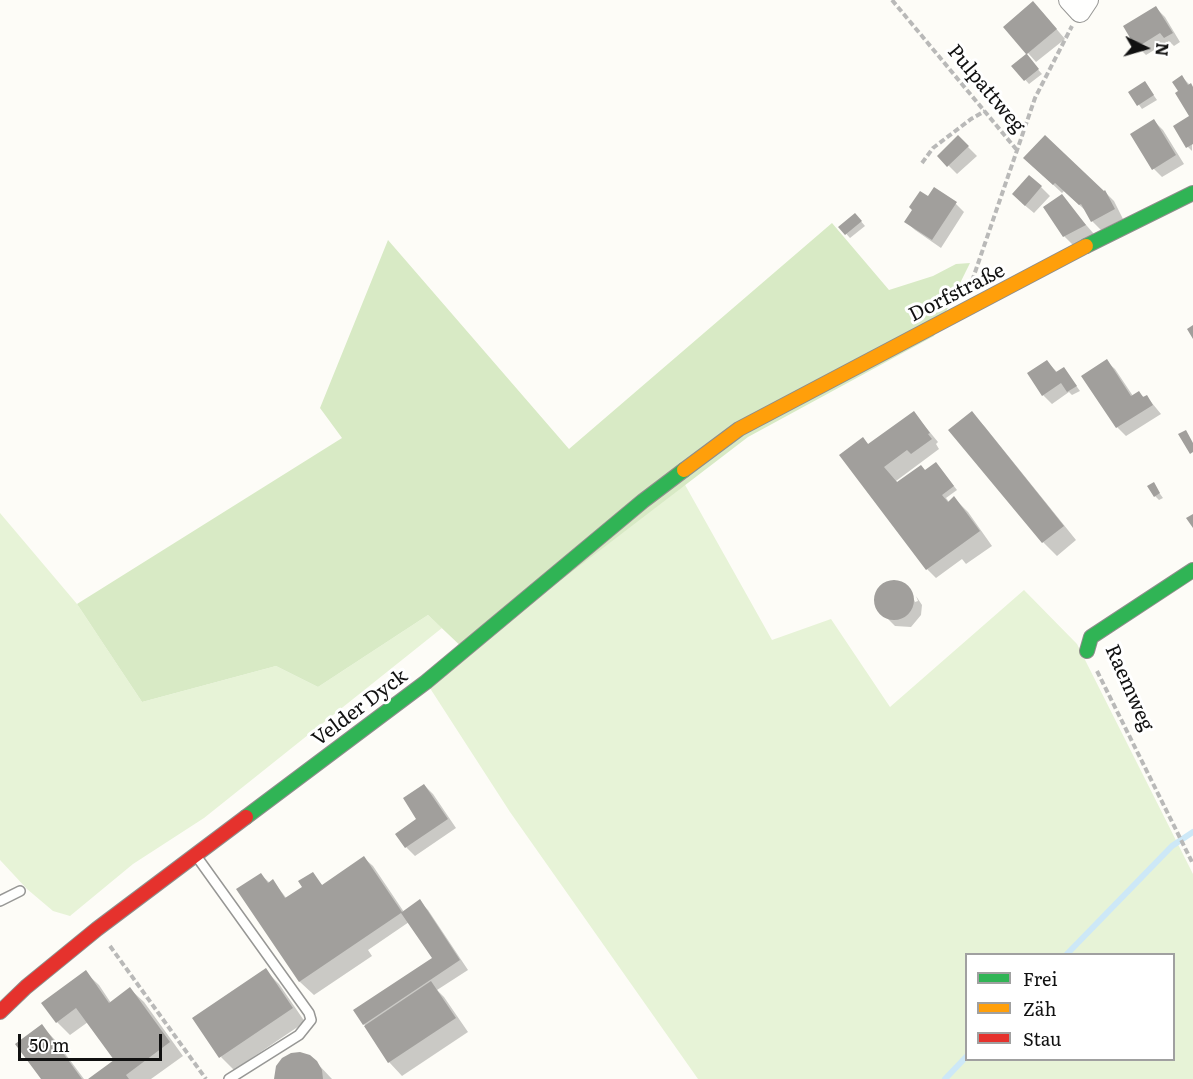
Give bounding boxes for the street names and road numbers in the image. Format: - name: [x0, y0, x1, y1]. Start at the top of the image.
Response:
- street label: Pulpattweg: [942, 40, 1030, 138]
- street label: Dorfstraße: [905, 259, 1009, 327]
- street label: Raemweg: [1099, 641, 1159, 735]
- street label: Velder Dyck: [308, 664, 412, 752]

